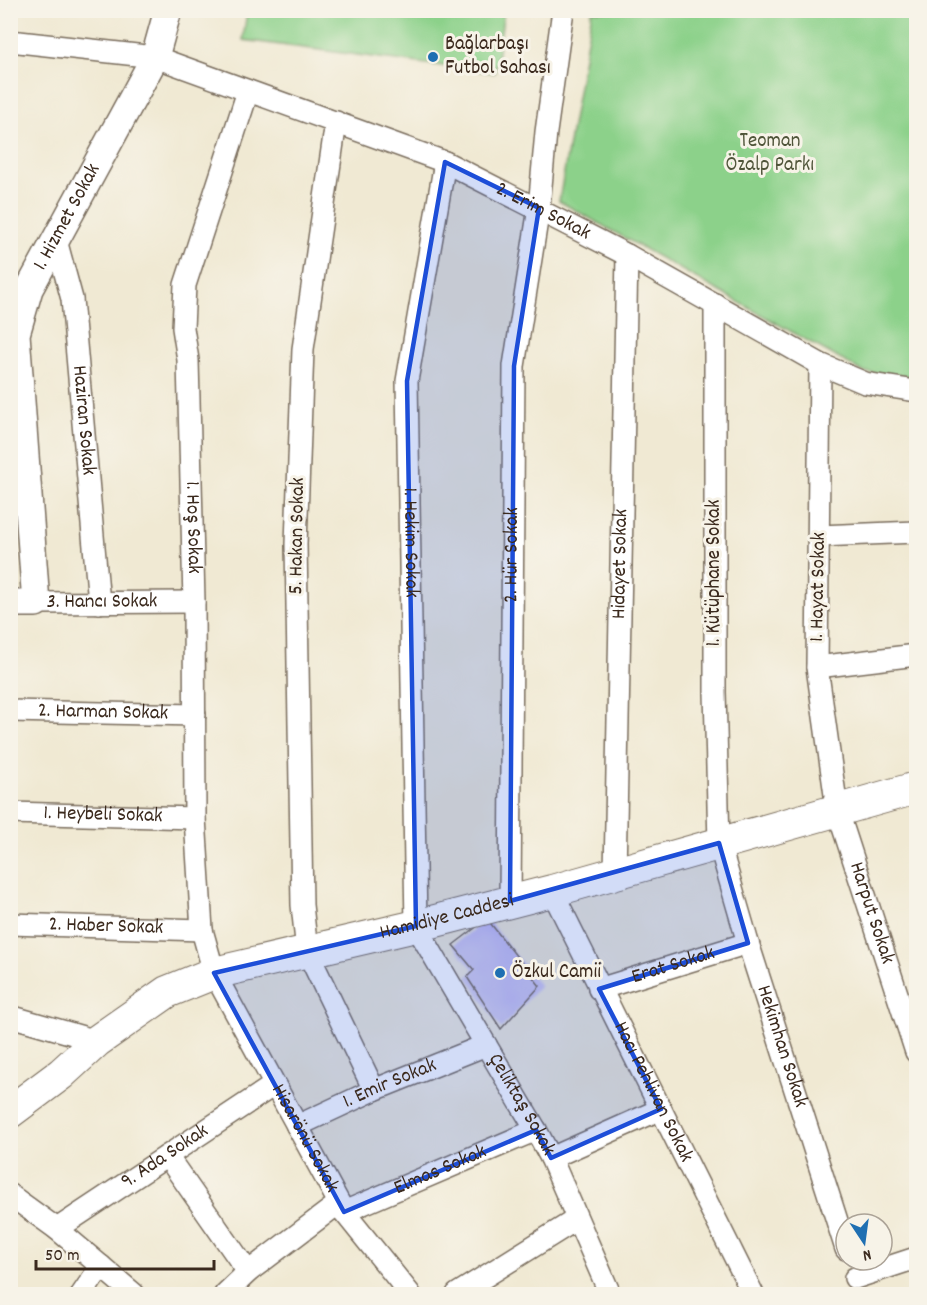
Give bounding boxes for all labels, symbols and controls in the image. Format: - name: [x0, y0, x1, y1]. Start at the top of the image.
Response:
- place label: Bağlarbaşı Futbol Sahası: [445, 30, 551, 84]
- marker: Bağlarbaşı Futbol Sahası: [426, 50, 440, 64]
- park label: Teoman Özalp Parkı: [726, 127, 814, 181]
- street label: 1. Hizmet Sokak: [27, 159, 109, 276]
- street label: 2. Erim Sokak: [490, 175, 596, 249]
- street label: Haziran Sokak: [63, 364, 103, 477]
- street label: 5. Hakan Sokak: [282, 477, 314, 595]
- street label: 1. Hoş Sokak: [176, 481, 208, 574]
- street label: 1. Hekim Sokak: [394, 487, 426, 598]
- street label: 1. Kütüphane Sokak: [700, 499, 730, 647]
- street label: 2. Hür Sokak: [497, 507, 528, 603]
- street label: Hidayet Sokak: [605, 509, 637, 620]
- street label: 1. Hayat Sokak: [803, 532, 835, 642]
- street label: 3. Hancı Sokak: [46, 587, 158, 618]
- street label: 2. Harman Sokak: [37, 697, 169, 729]
- street label: 1. Heybeli Sokak: [43, 799, 163, 832]
- street label: Harput Sokak: [840, 858, 901, 968]
- street label: Hamidiye Caddesi: [377, 886, 517, 949]
- street label: 2. Haber Sokak: [48, 910, 164, 944]
- street label: Erat Sokak: [628, 939, 719, 993]
- place label: Özkul Camii: [512, 958, 601, 988]
- marker: Özkul Camii: [493, 966, 507, 980]
- street label: Hekimhan Sokak: [748, 982, 815, 1112]
- street label: Hacı Pehlivan Sokak: [605, 1017, 700, 1168]
- street label: Çeliktaş Sokak: [480, 1048, 562, 1162]
- street label: 1. Emir Sokak: [338, 1051, 441, 1117]
- street label: Hisarönü Sokak: [262, 1079, 346, 1199]
- street label: 9. Ada Sokak: [116, 1117, 215, 1197]
- street label: Elmas Sokak: [390, 1138, 492, 1204]
- north arrow: [834, 1212, 894, 1272]
- scale bar: [36, 1233, 214, 1271]
- text: N: [860, 1242, 873, 1266]
- text: 50 m: [45, 1244, 80, 1269]

